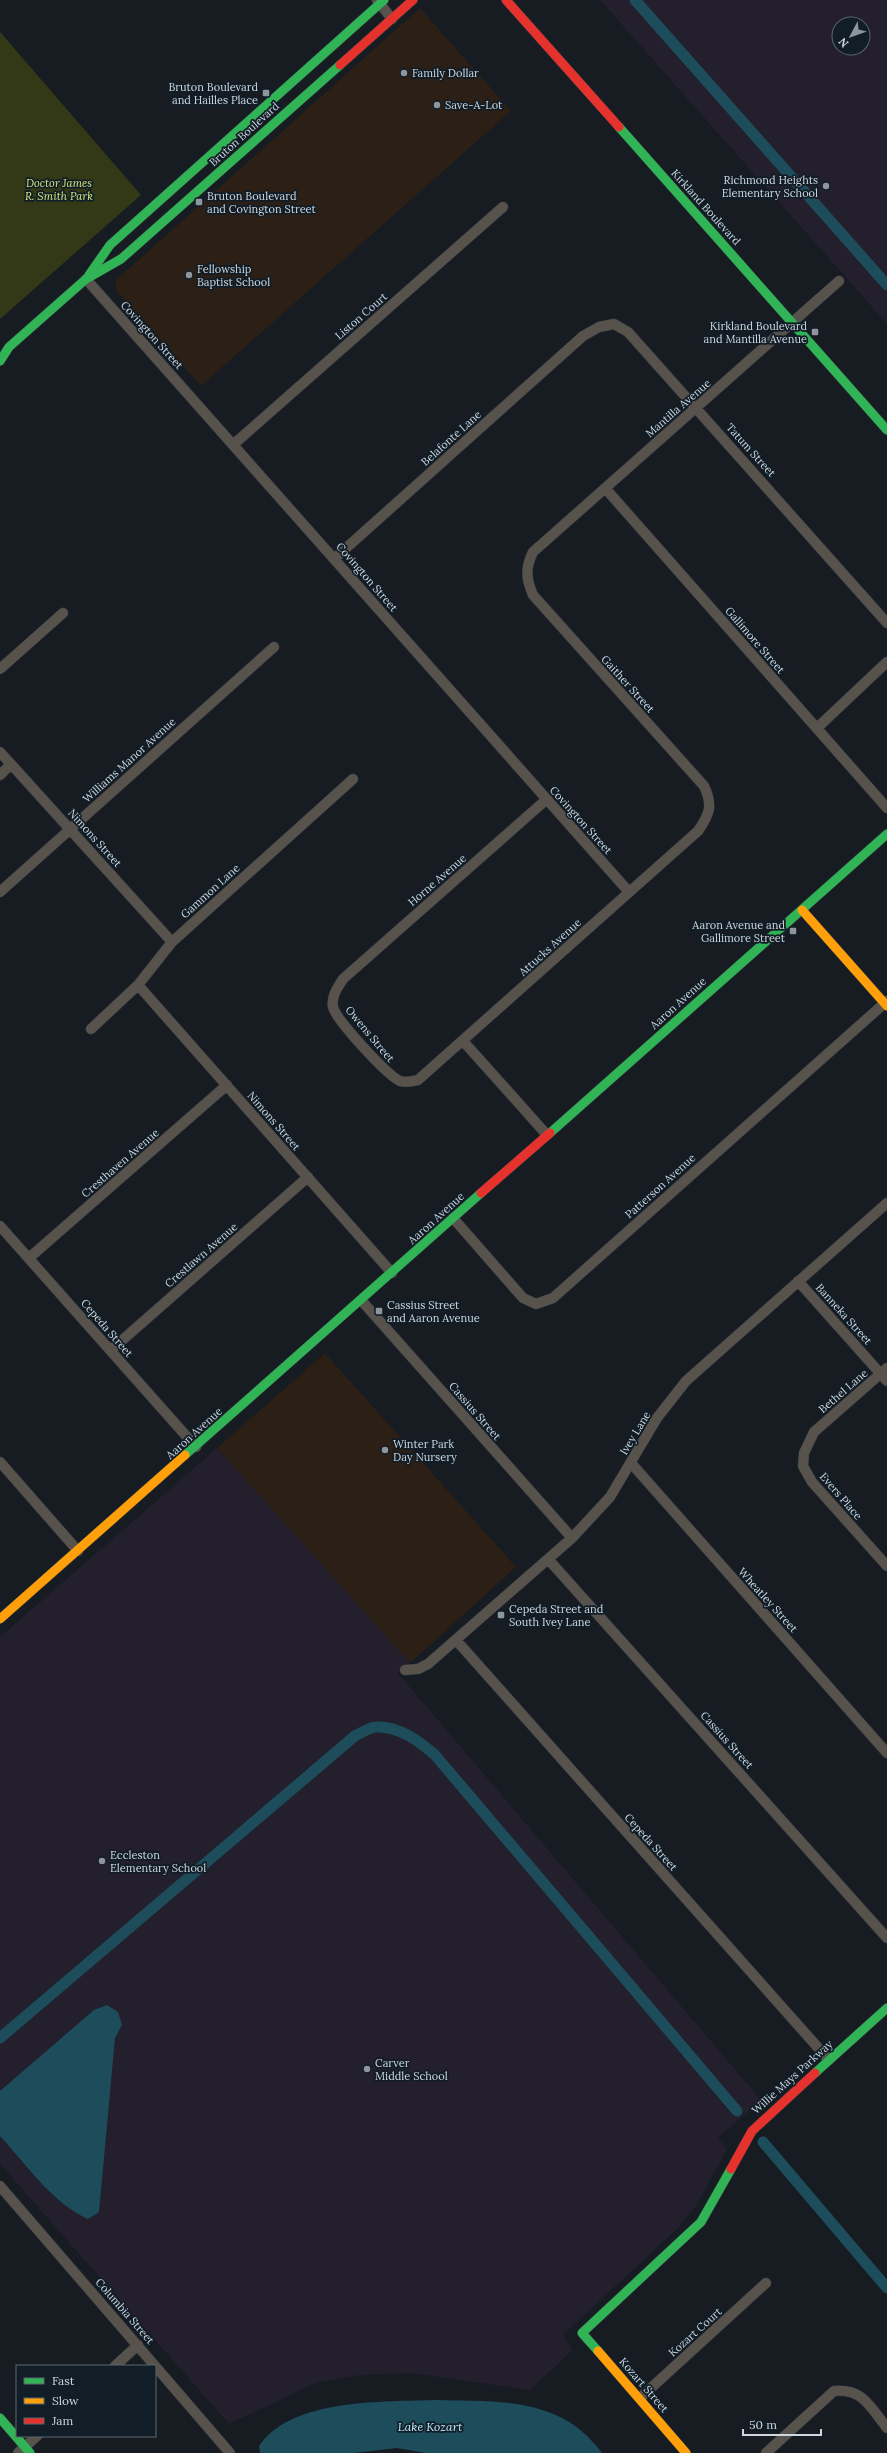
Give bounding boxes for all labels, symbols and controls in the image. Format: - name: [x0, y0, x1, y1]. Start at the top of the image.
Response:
- north arrow: [831, 16, 871, 56]
- text: N: [835, 34, 852, 50]
- place label: Family Dollar: [412, 66, 479, 80]
- marker: Family Dollar: [399, 68, 409, 78]
- place label: Bruton Boulevard and Hailles Place: [169, 80, 258, 107]
- marker: Bruton Boulevard and Hailles Place: [261, 88, 271, 98]
- place label: Save-A-Lot: [445, 98, 503, 112]
- street label: Bruton Boulevard: [206, 99, 282, 169]
- marker: Save-A-Lot: [432, 100, 442, 110]
- street label: Kirkland Boulevard: [668, 166, 744, 248]
- place label: Richmond Heights Elementary School: [722, 173, 818, 200]
- park label: Doctor James R. Smith Park: [25, 176, 93, 203]
- marker: Richmond Heights Elementary School: [821, 181, 831, 191]
- place label: Bruton Boulevard and Covington Street: [207, 189, 316, 216]
- marker: Bruton Boulevard and Covington Street: [194, 197, 204, 207]
- place label: Fellowship Baptist School: [197, 262, 270, 289]
- marker: Fellowship Baptist School: [184, 270, 194, 280]
- street label: Liston Court: [332, 289, 391, 342]
- street label: Covington Street: [118, 298, 187, 373]
- place label: Kirkland Boulevard and Mantilla Avenue: [704, 319, 807, 346]
- marker: Kirkland Boulevard and Mantilla Avenue: [810, 327, 820, 337]
- street label: Mantilla Avenue: [643, 376, 713, 440]
- street label: Belafonte Lane: [418, 407, 484, 469]
- street label: Tatum Street: [723, 420, 779, 480]
- street label: Covington Street: [333, 540, 401, 615]
- street label: Gallimore Street: [722, 604, 788, 677]
- street label: Gaither Street: [598, 652, 658, 716]
- street label: Williams Manor Avenue: [80, 715, 178, 805]
- street label: Covington Street: [547, 783, 616, 858]
- street label: Nimons Street: [65, 806, 125, 871]
- street label: Horne Avenue: [405, 851, 469, 909]
- street label: Gammon Lane: [178, 861, 242, 921]
- street label: Attucks Avenue: [515, 915, 584, 979]
- place label: Aaron Avenue and Gallimore Street: [691, 918, 786, 945]
- marker: Aaron Avenue and Gallimore Street: [788, 926, 798, 936]
- street label: Aaron Avenue: [646, 974, 709, 1033]
- street label: Owens Street: [342, 1003, 398, 1066]
- street label: Nimons Street: [245, 1089, 304, 1154]
- street label: Cresthaven Avenue: [78, 1125, 162, 1200]
- street label: Patterson Avenue: [622, 1151, 698, 1221]
- street label: Aaron Avenue: [404, 1189, 467, 1248]
- street label: Crestlawn Avenue: [162, 1220, 240, 1290]
- street label: Banneka Street: [813, 1281, 876, 1348]
- street label: Cepeda Street: [78, 1296, 137, 1360]
- place label: Cassius Street and Aaron Avenue: [387, 1298, 480, 1325]
- marker: Cassius Street and Aaron Avenue: [374, 1306, 384, 1316]
- street label: Bethel Lane: [816, 1366, 870, 1416]
- street label: Cassius Street: [446, 1379, 505, 1443]
- street label: Aaron Avenue: [162, 1404, 225, 1463]
- street label: Ivey Lane: [617, 1409, 654, 1457]
- place label: Winter Park Day Nursery: [393, 1437, 457, 1464]
- marker: Winter Park Day Nursery: [380, 1445, 390, 1455]
- street label: Evers Place: [817, 1470, 865, 1522]
- street label: Wheatley Street: [735, 1565, 801, 1636]
- place label: Cepeda Street and South Ivey Lane: [509, 1602, 604, 1629]
- marker: Cepeda Street and South Ivey Lane: [496, 1610, 506, 1620]
- street label: Cassius Street: [698, 1708, 757, 1772]
- street label: Cepeda Street: [622, 1810, 681, 1874]
- place label: Eccleston Elementary School: [110, 1848, 206, 1875]
- marker: Eccleston Elementary School: [97, 1856, 107, 1866]
- street label: Willie Mays Parkway: [749, 2037, 836, 2117]
- place label: Carver Middle School: [375, 2056, 448, 2083]
- marker: Carver Middle School: [362, 2064, 372, 2074]
- street label: Columbia Street: [93, 2275, 158, 2347]
- street label: Kozart Court: [665, 2304, 725, 2360]
- street label: Kozart Street: [616, 2355, 672, 2416]
- legend: [16, 2365, 156, 2437]
- text: Fast: [52, 2373, 75, 2388]
- text: Slow: [52, 2393, 79, 2408]
- scale bar: [743, 2411, 821, 2437]
- text: Jam: [51, 2413, 73, 2428]
- text: 50 m: [749, 2417, 777, 2432]
- water label: Lake Kozart: [398, 2419, 463, 2434]

